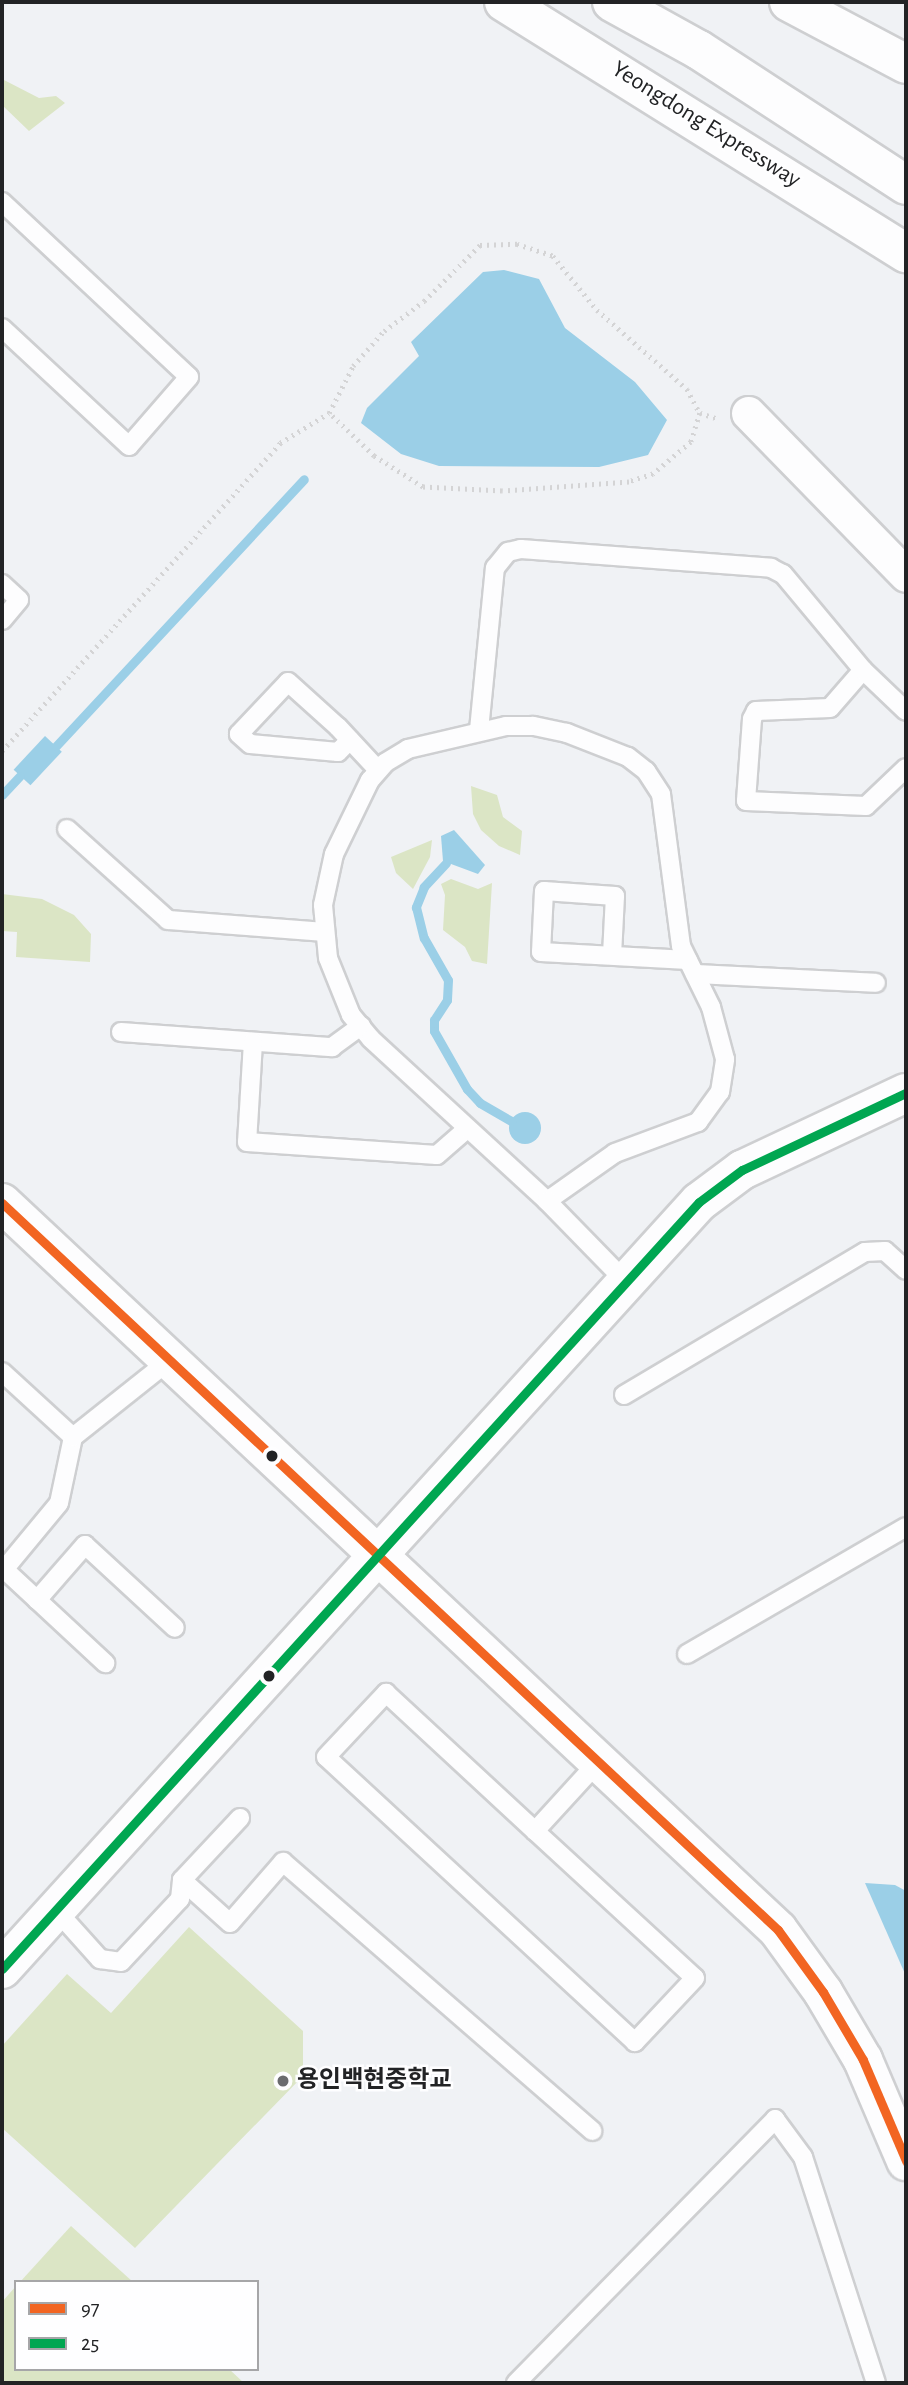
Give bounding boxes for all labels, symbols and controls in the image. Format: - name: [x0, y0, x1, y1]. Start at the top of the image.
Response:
- street label: Yeongdong Expressway: [606, 55, 806, 195]
- unlabelled marker: [265, 1449, 279, 1463]
- unlabelled marker: [262, 1669, 276, 1683]
- place label: 용인백현중학교: [297, 2067, 452, 2095]
- marker: 용인백현중학교: [275, 2073, 291, 2089]
- legend: [14, 2280, 259, 2371]
- text: 97: [81, 2298, 100, 2319]
- text: 25: [81, 2333, 99, 2354]

